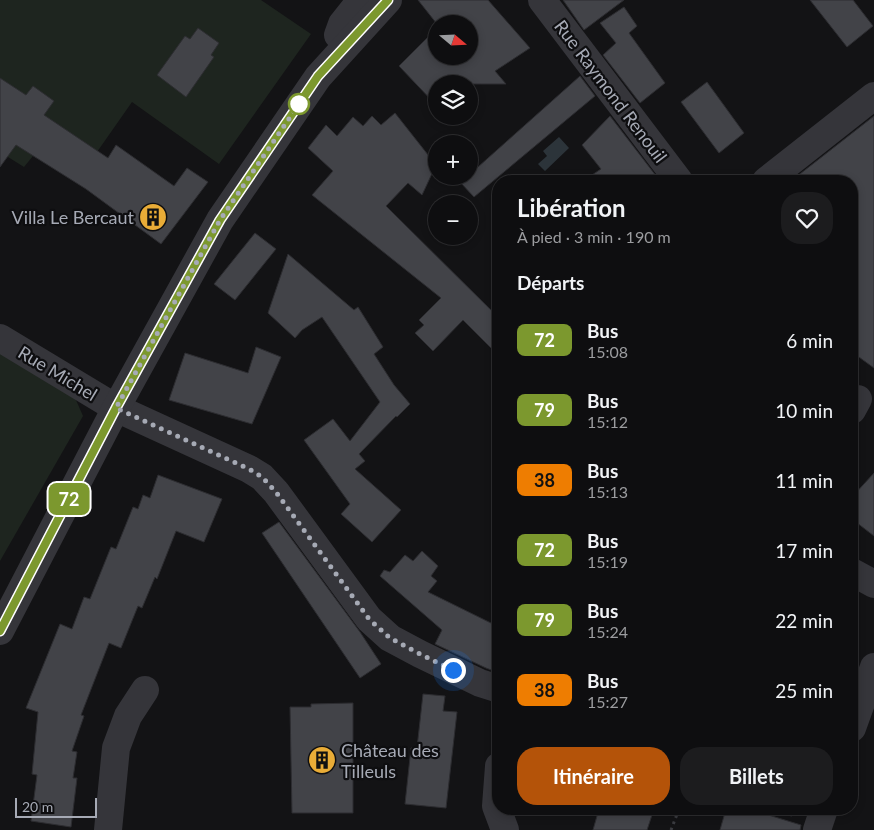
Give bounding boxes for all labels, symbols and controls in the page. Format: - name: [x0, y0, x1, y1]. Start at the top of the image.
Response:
- north arrow: [428, 15, 478, 65]
- map controls: [428, 15, 478, 245]
- street label: Rue Raymond Renouil: [550, 15, 672, 167]
- button: layers: [428, 75, 478, 125]
- unlabelled marker: [288, 93, 310, 115]
- button: +: [428, 135, 478, 185]
- button: heart: [781, 192, 833, 244]
- text: Libération: [517, 193, 626, 222]
- button: −: [428, 195, 478, 245]
- building icon: Villa Le Bercaut: [138, 202, 168, 232]
- place label: Villa Le Bercaut: [12, 206, 135, 228]
- text: À pied · 3 min · 190 m: [517, 227, 671, 246]
- text: Départs: [517, 271, 584, 294]
- text: Bus: [587, 319, 618, 342]
- text: 72: [534, 329, 555, 351]
- text: 6 min: [786, 329, 833, 352]
- street label: Rue Michel: [14, 341, 102, 405]
- text: 15:08: [587, 342, 628, 361]
- text: Bus: [587, 389, 618, 412]
- text: 79: [534, 399, 555, 421]
- text: 10 min: [775, 399, 833, 422]
- text: 15:12: [587, 412, 628, 431]
- text: Bus: [587, 459, 618, 482]
- text: 38: [534, 469, 555, 491]
- text: 11 min: [775, 469, 833, 492]
- text: 15:13: [587, 482, 628, 501]
- line badge: 72: [46, 483, 92, 515]
- text: 72: [59, 488, 79, 510]
- text: Bus: [587, 529, 618, 552]
- text: 72: [534, 539, 555, 561]
- text: 17 min: [775, 539, 833, 562]
- text: 15:19: [587, 552, 628, 571]
- text: Bus: [587, 599, 618, 622]
- text: 79: [534, 609, 555, 631]
- text: 22 min: [775, 609, 833, 632]
- text: 15:24: [587, 622, 628, 641]
- your location: [441, 658, 466, 683]
- text: Bus: [587, 669, 618, 692]
- text: 38: [534, 679, 555, 701]
- text: 25 min: [775, 679, 833, 702]
- text: 15:27: [587, 692, 628, 711]
- place label: Château des Tilleuls: [341, 739, 439, 782]
- building icon: Château des Tilleuls: [307, 745, 337, 775]
- button: Itinéraire: [517, 747, 670, 805]
- button: Billets: [680, 747, 833, 805]
- scale bar: [15, 795, 98, 818]
- text: 20 m: [22, 798, 53, 815]

